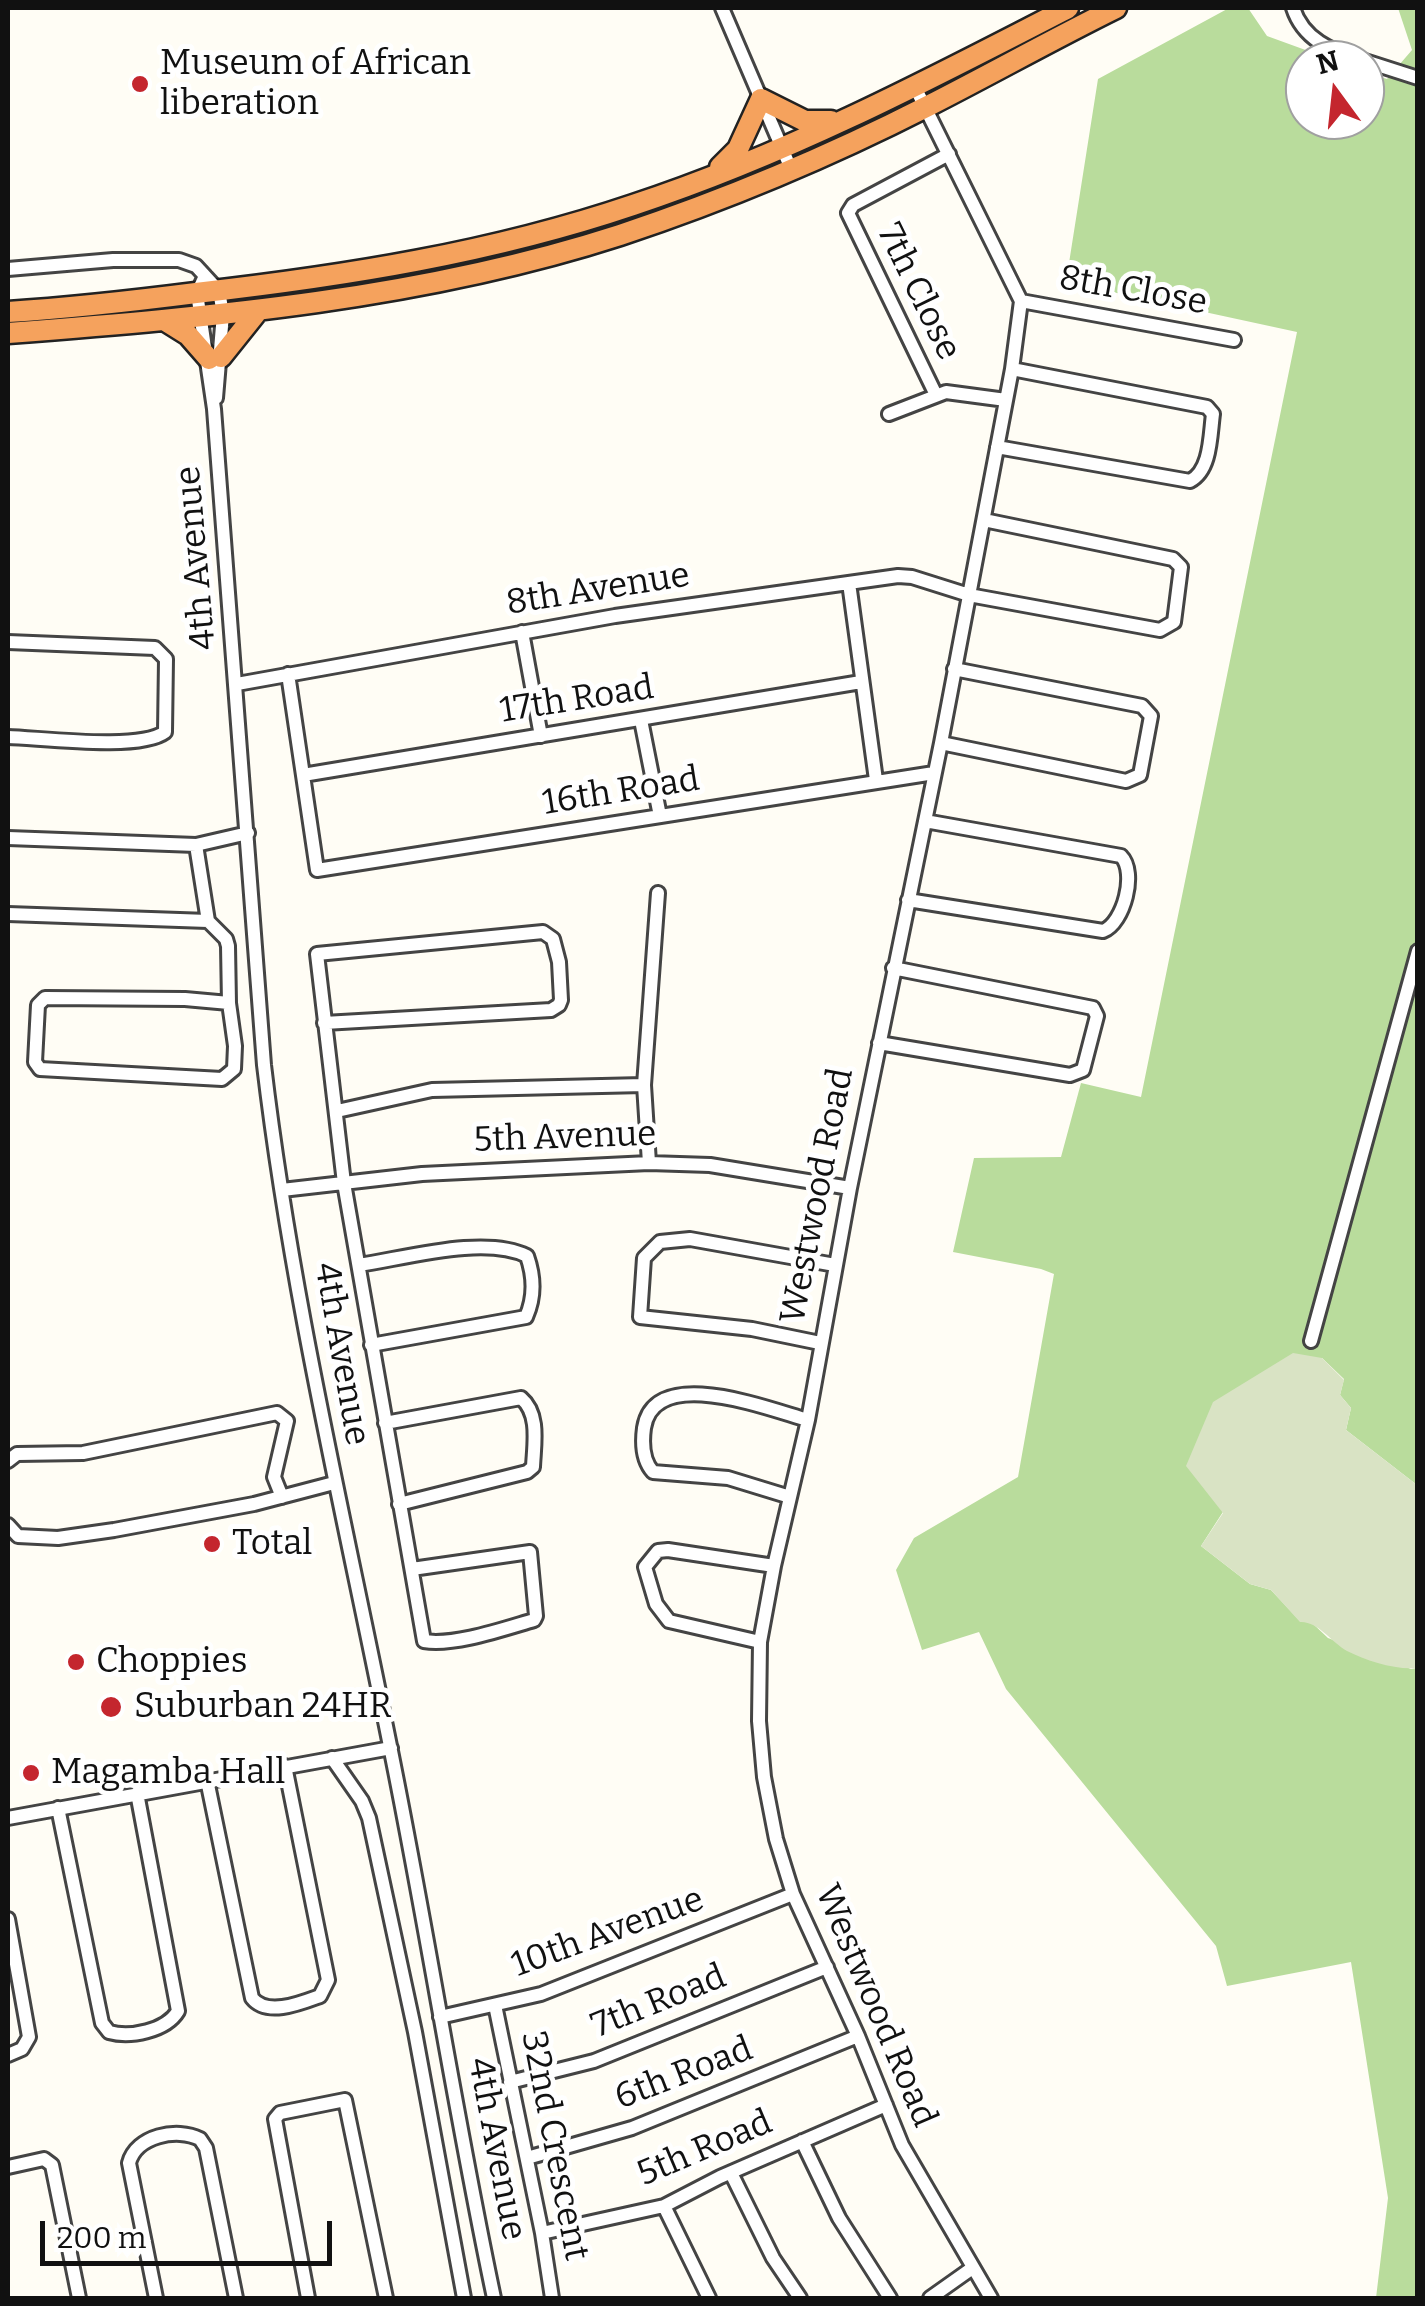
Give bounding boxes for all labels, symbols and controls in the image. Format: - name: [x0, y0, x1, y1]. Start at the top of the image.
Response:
- north arrow: [1285, 40, 1385, 140]
- place label: Museum of African liberation: [160, 43, 471, 125]
- text: N: [1313, 44, 1342, 81]
- marker: Museum of African liberation: [129, 73, 151, 95]
- street label: 7th Close: [867, 217, 969, 367]
- street label: 8th Close: [1056, 257, 1210, 325]
- street label: 4th Avenue: [168, 464, 226, 652]
- street label: 8th Avenue: [503, 555, 693, 625]
- street label: 17th Road: [497, 667, 657, 733]
- street label: 16th Road: [540, 759, 702, 825]
- street label: Westwood Road: [773, 1065, 863, 1327]
- street label: 5th Avenue: [473, 1114, 657, 1162]
- street label: 4th Avenue: [304, 1259, 378, 1449]
- place label: Total: [232, 1523, 312, 1565]
- marker: Total: [201, 1533, 223, 1555]
- place label: Choppies: [96, 1641, 247, 1683]
- marker: Choppies: [65, 1651, 87, 1673]
- place label: Suburban 24HR: [134, 1686, 392, 1728]
- marker: Suburban 24HR: [98, 1694, 124, 1720]
- place label: Magamba Hall: [51, 1752, 285, 1794]
- marker: Magamba Hall: [20, 1762, 42, 1784]
- street label: 10th Avenue: [506, 1879, 710, 1987]
- street label: Westwood Road: [805, 1879, 945, 2133]
- street label: 7th Road: [586, 1956, 732, 2048]
- street label: 32nd Crescent: [511, 2028, 597, 2264]
- street label: 6th Road: [609, 2029, 759, 2119]
- street label: 4th Avenue: [458, 2054, 534, 2244]
- street label: 5th Road: [631, 2102, 779, 2196]
- scale bar: [45, 2201, 338, 2263]
- text: 200 m: [57, 2220, 146, 2256]

